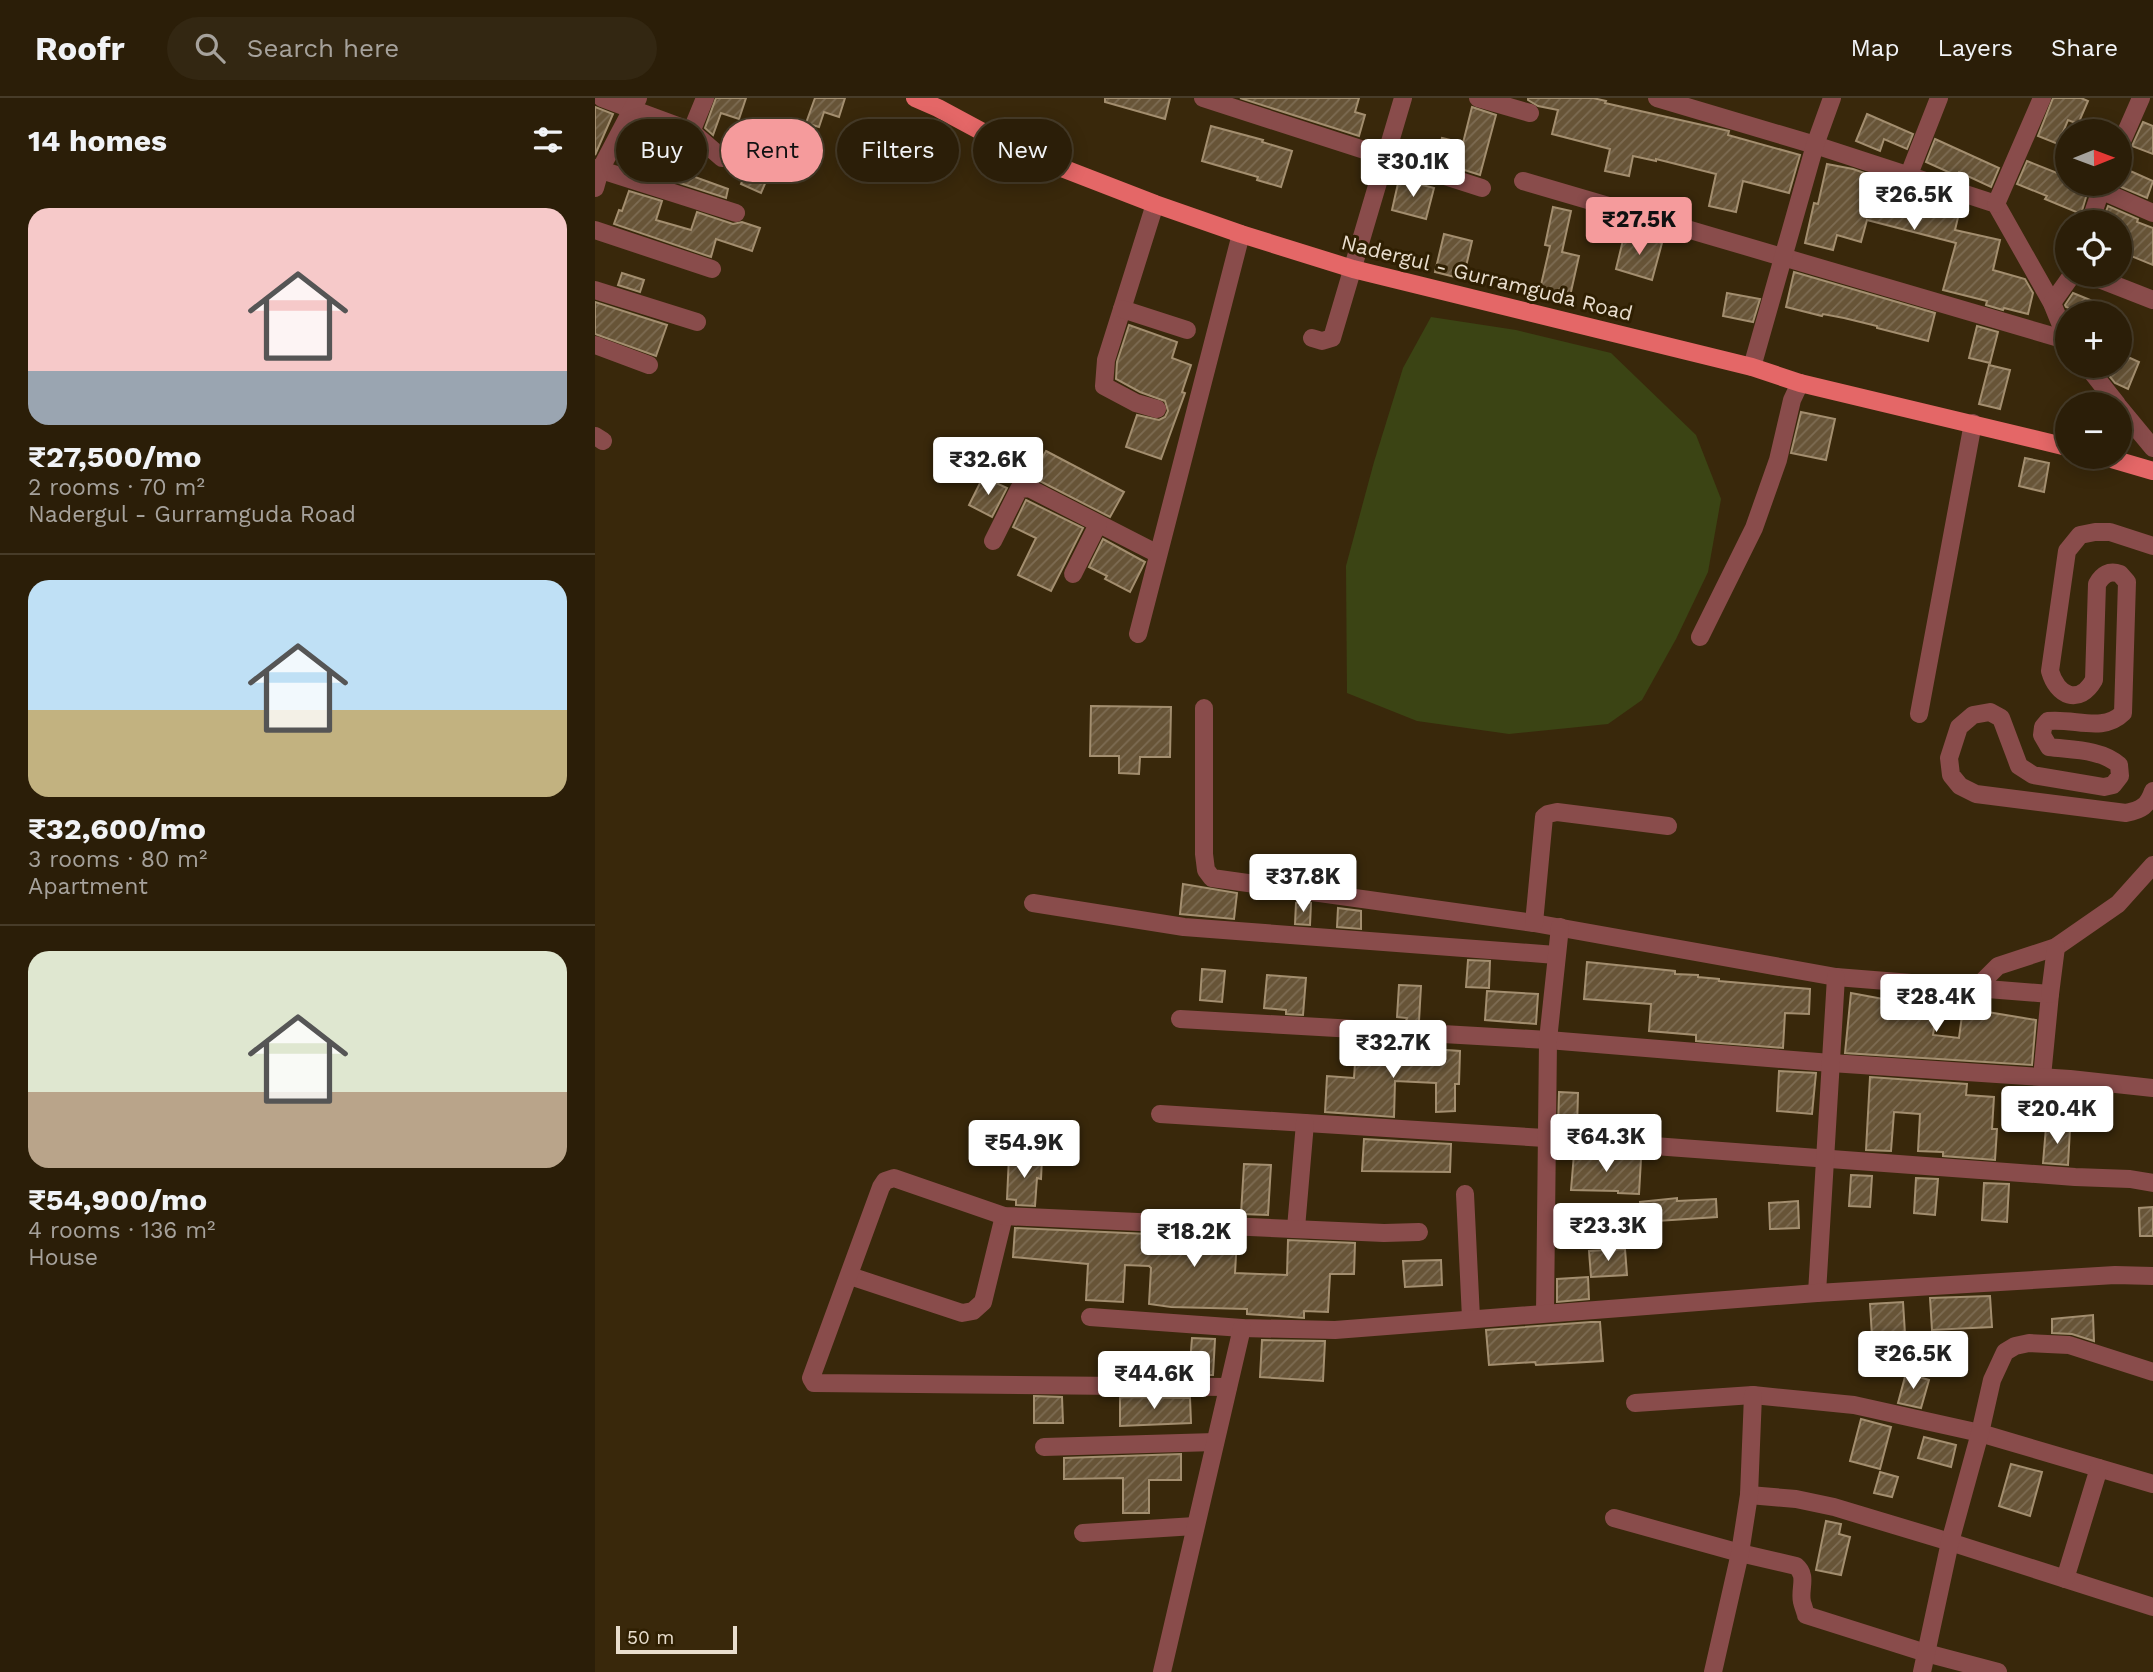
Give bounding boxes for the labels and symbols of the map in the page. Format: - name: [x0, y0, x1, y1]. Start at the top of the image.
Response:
- north arrow: [2055, 119, 2131, 196]
- pin: ₹30.1K: [1356, 140, 1470, 199]
- pin: ₹26.5K: [1857, 172, 1971, 232]
- pin: ₹27.5K: [1582, 198, 1696, 257]
- street label: Nadergul - Gurramguda Road: [1339, 229, 1635, 326]
- pin: ₹32.6K: [931, 438, 1045, 497]
- pin: ₹37.8K: [1246, 854, 1360, 914]
- pin: ₹28.4K: [1879, 974, 1993, 1034]
- pin: ₹32.7K: [1336, 1020, 1450, 1080]
- pin: ₹20.4K: [2000, 1086, 2114, 1146]
- pin: ₹64.3K: [1549, 1114, 1663, 1174]
- pin: ₹54.9K: [967, 1121, 1081, 1180]
- pin: ₹23.3K: [1551, 1204, 1665, 1263]
- pin: ₹18.2K: [1137, 1210, 1251, 1269]
- pin: ₹26.5K: [1856, 1332, 1970, 1391]
- pin: ₹44.6K: [1097, 1352, 1211, 1411]
- scale bar: [616, 1623, 737, 1655]

